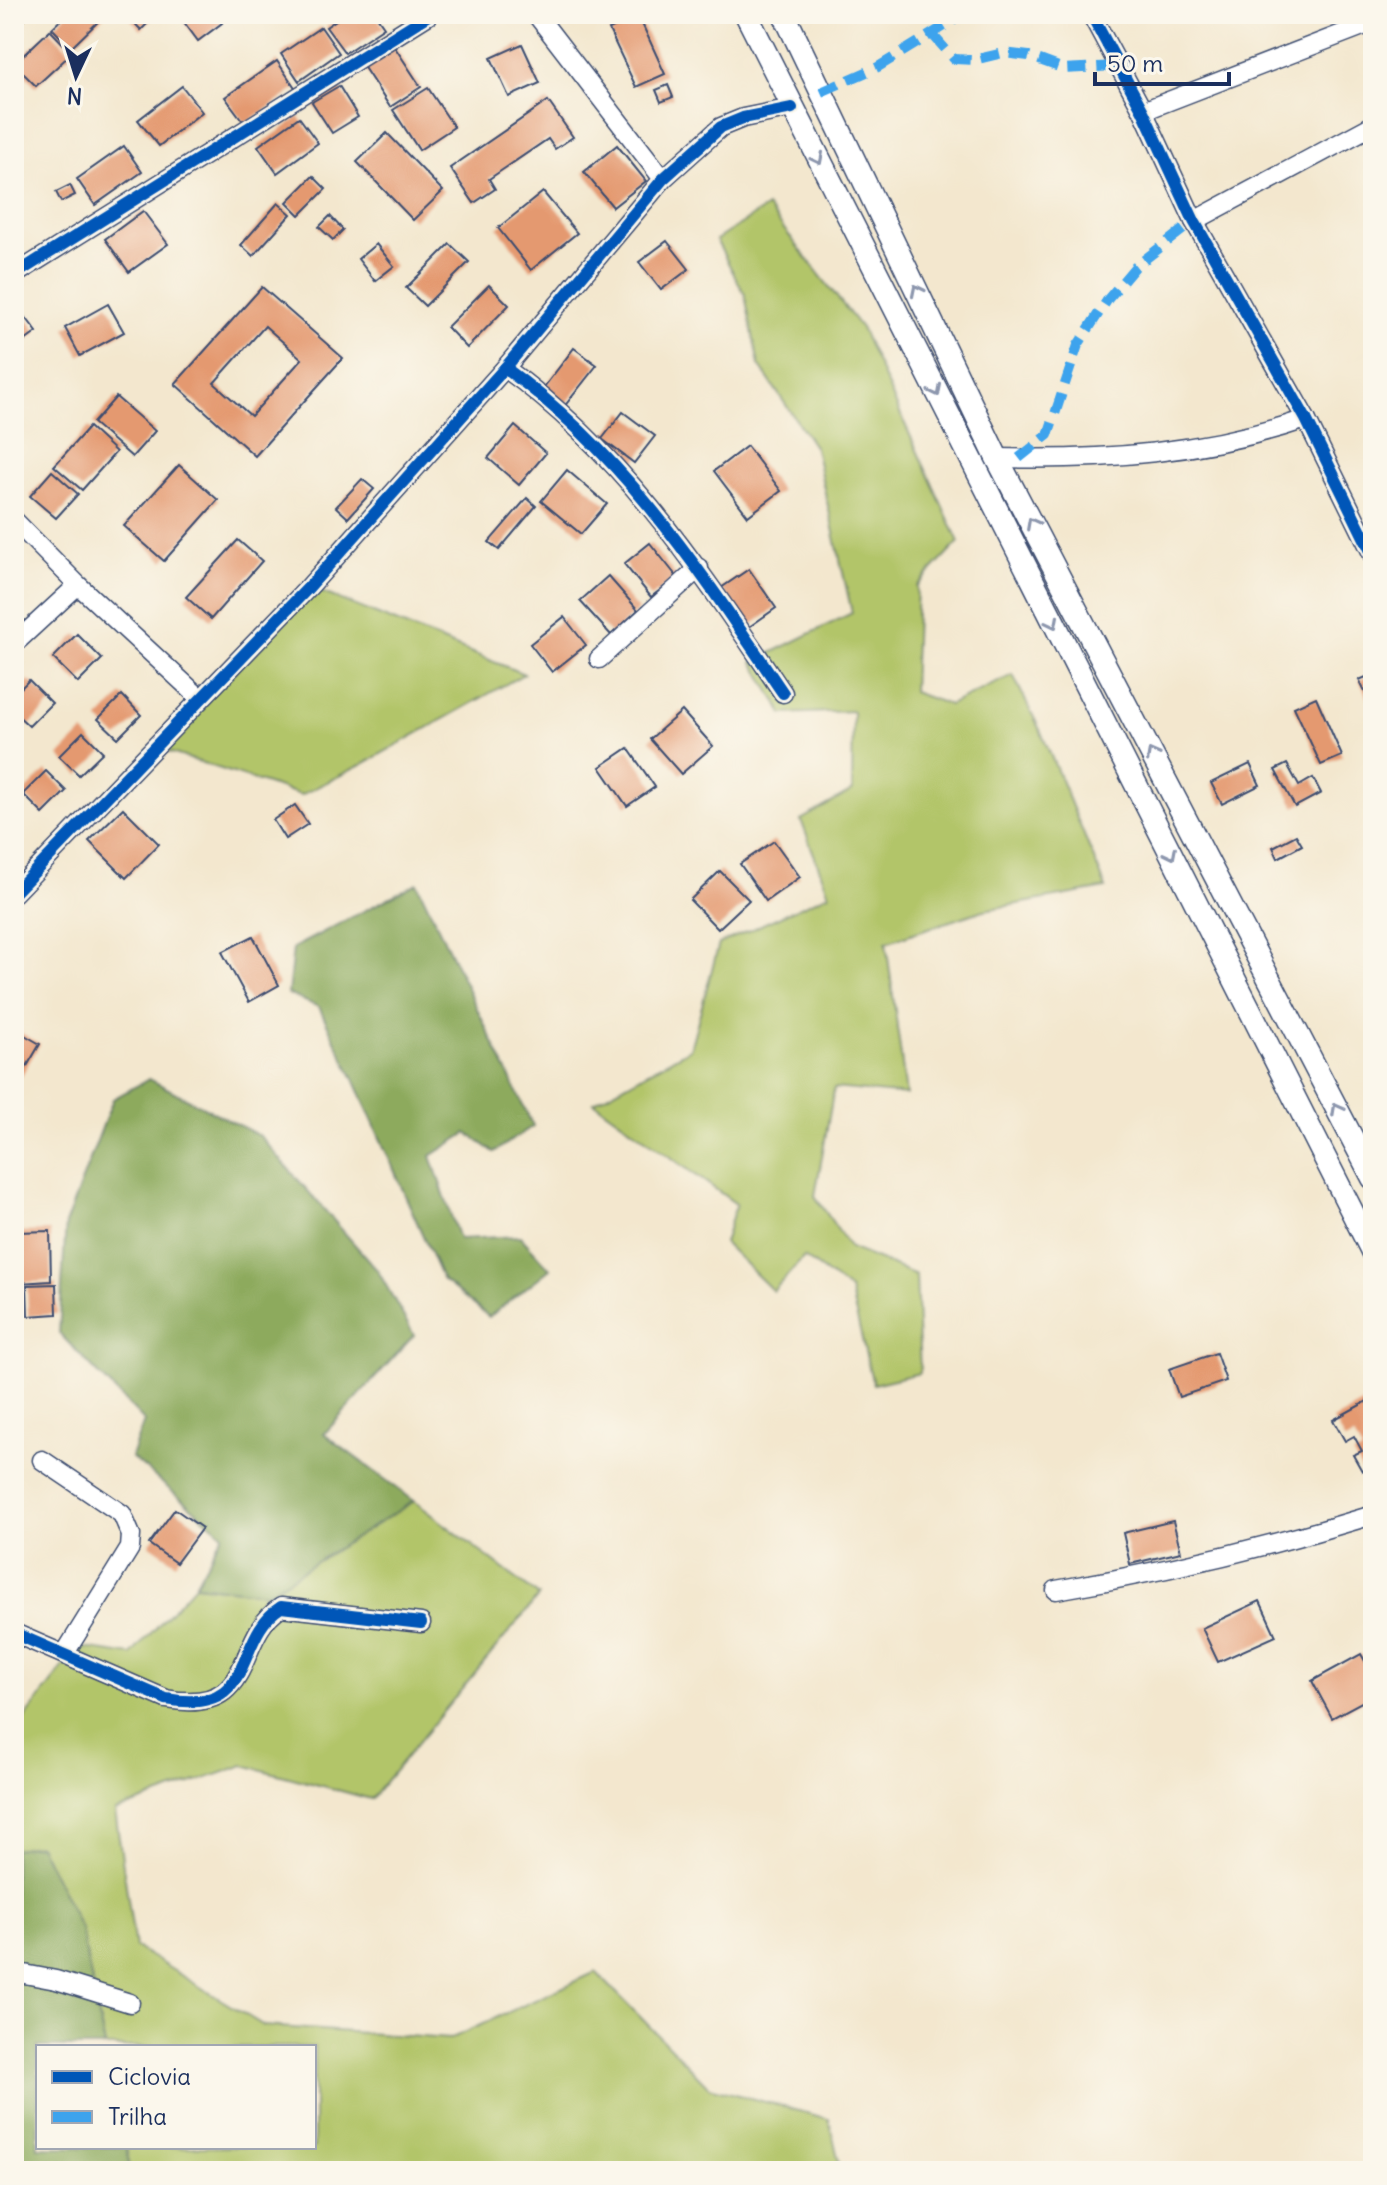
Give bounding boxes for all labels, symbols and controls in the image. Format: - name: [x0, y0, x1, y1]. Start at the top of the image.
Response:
- north arrow: [36, 36, 116, 116]
- scale bar: [1095, 36, 1229, 86]
- text: 50 m: [1107, 48, 1163, 78]
- text: N: [66, 81, 83, 110]
- one-way arrow: [808, 150, 824, 165]
- one-way arrow: [911, 284, 927, 299]
- one-way arrow: [926, 382, 941, 397]
- one-way arrow: [1026, 517, 1041, 532]
- one-way arrow: [1044, 614, 1059, 629]
- one-way arrow: [1146, 748, 1161, 762]
- one-way arrow: [1161, 846, 1177, 861]
- one-way arrow: [1331, 1102, 1346, 1117]
- legend: [36, 2045, 316, 2149]
- text: Ciclovia: [108, 2061, 191, 2091]
- text: Trilha: [108, 2101, 167, 2131]

